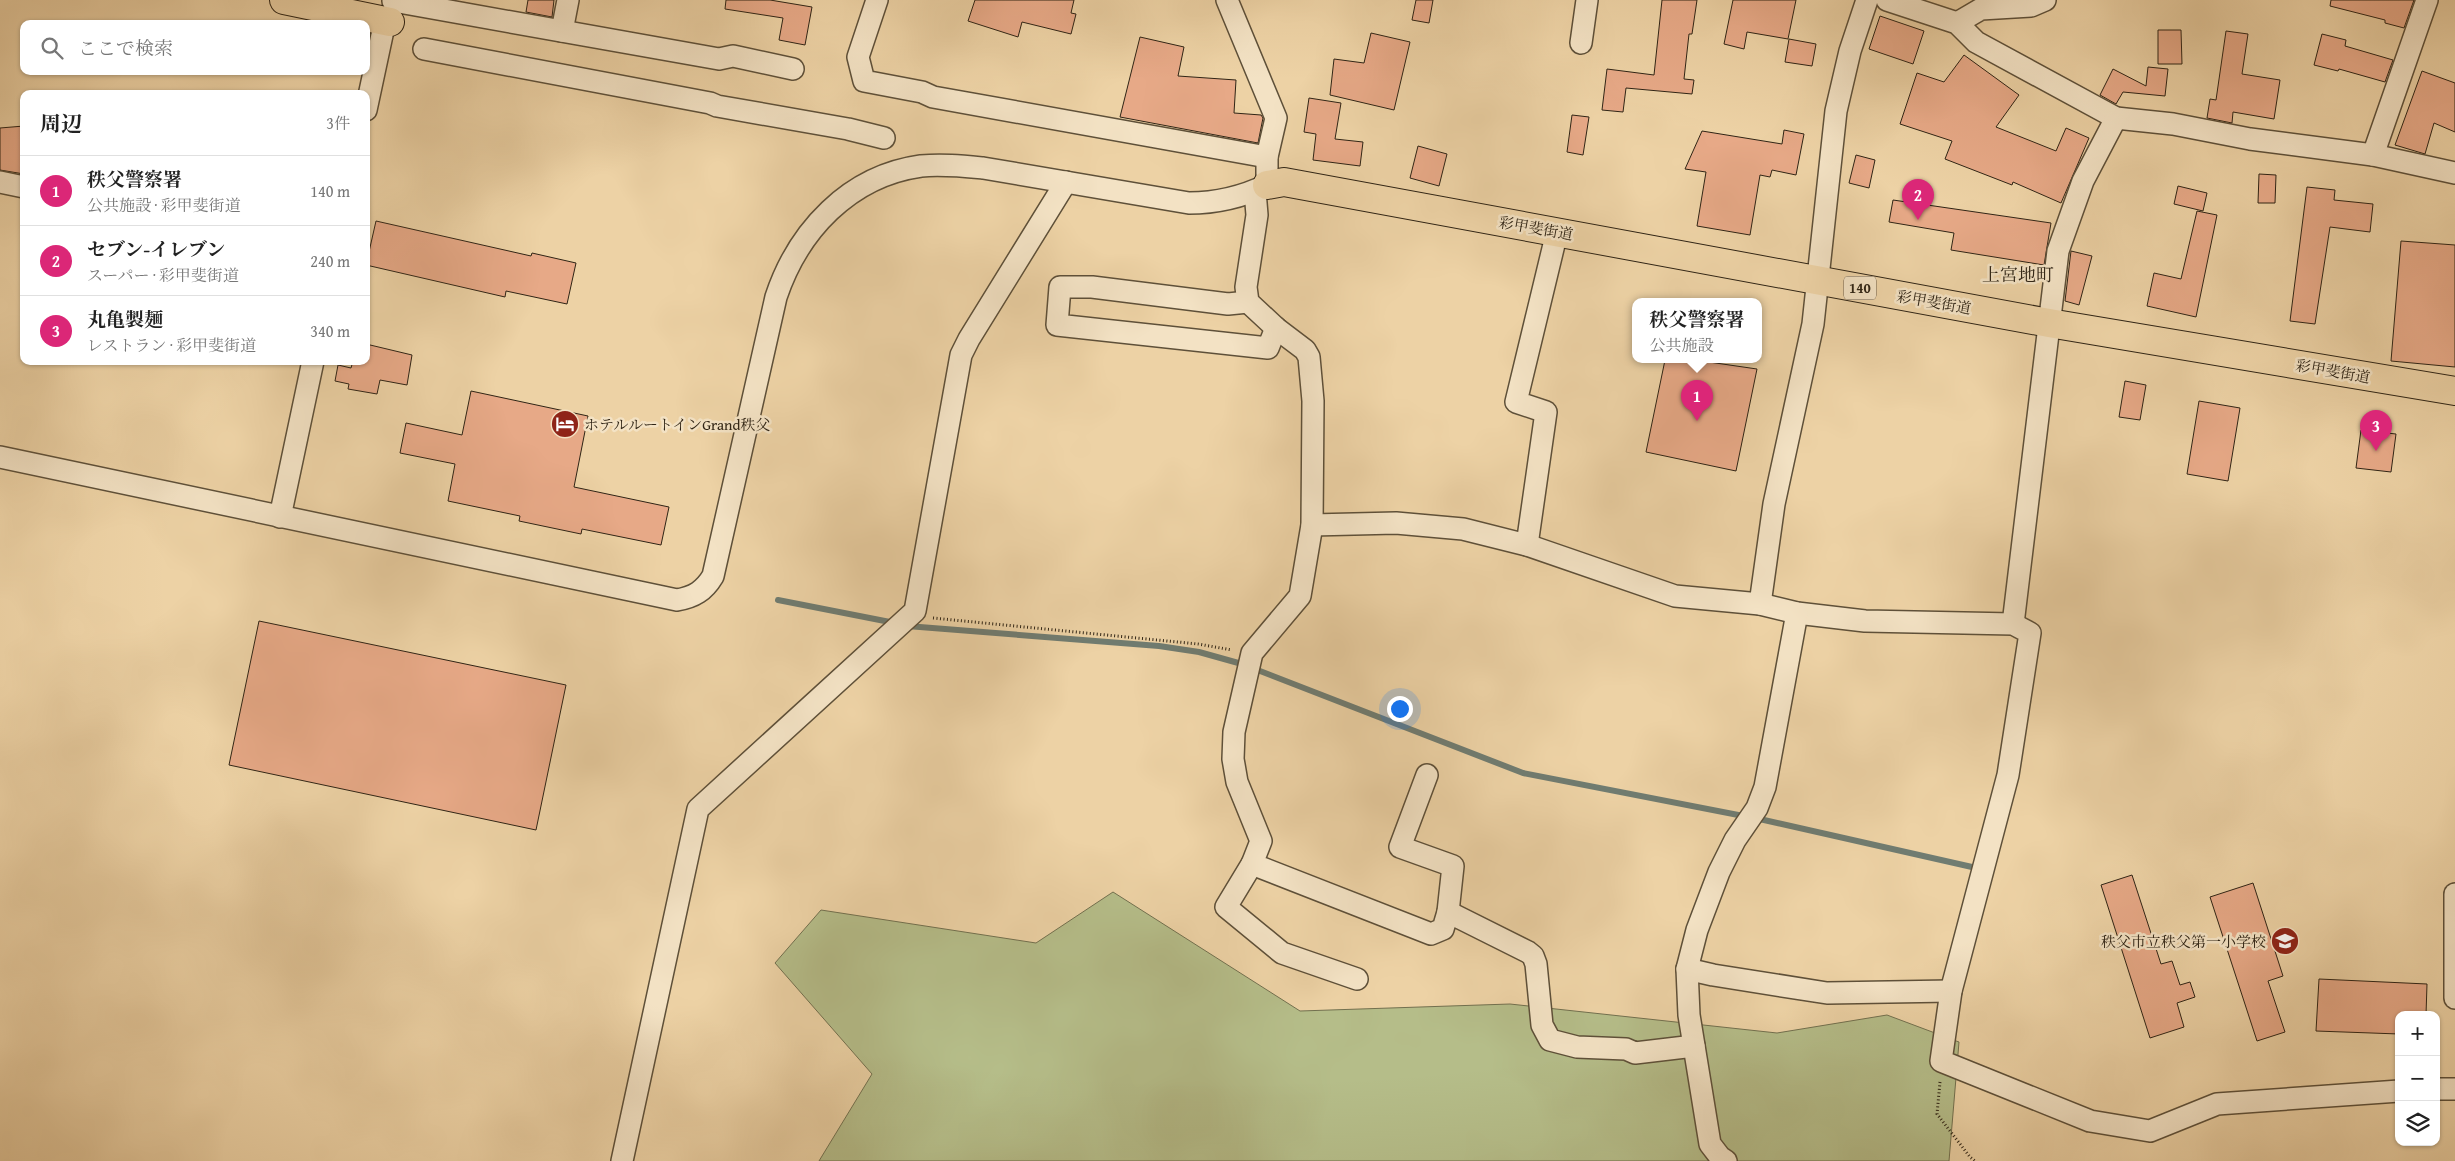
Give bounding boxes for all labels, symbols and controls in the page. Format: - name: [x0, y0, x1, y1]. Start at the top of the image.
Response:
- search box: [20, 20, 370, 75]
- icon: search: [38, 34, 66, 62]
- text: ここで検索: [78, 34, 173, 62]
- text: 周辺: [40, 108, 82, 139]
- text: 3件: [326, 111, 350, 135]
- text: 秩父警察署: [87, 165, 182, 193]
- text: 1: [52, 179, 60, 203]
- text: 140 m: [310, 179, 350, 203]
- pin: 2: [1902, 179, 1934, 220]
- text: 公共施設 · 彩甲斐街道: [87, 193, 241, 217]
- street label: 彩甲斐街道: [1497, 211, 1575, 245]
- text: セブン-イレブン: [87, 235, 225, 263]
- text: 2: [52, 249, 60, 273]
- text: 240 m: [310, 249, 350, 273]
- district label: 上宮地町: [1982, 261, 2054, 288]
- text: スーパー · 彩甲斐街道: [87, 263, 239, 287]
- road number: 140: [1844, 276, 1876, 300]
- street label: 彩甲斐街道: [1895, 285, 1973, 319]
- popup: [1632, 298, 1762, 363]
- text: 丸亀製麺: [87, 305, 163, 333]
- text: 秩父警察署: [1649, 305, 1745, 333]
- text: 3: [52, 319, 60, 343]
- text: 340 m: [310, 319, 350, 343]
- text: レストラン · 彩甲斐街道: [87, 333, 256, 357]
- text: 公共施設: [1649, 333, 1714, 357]
- street label: 彩甲斐街道: [2294, 354, 2372, 388]
- pin: 1: [1681, 380, 1713, 421]
- hotel icon: ホテルルートインGrand秩父: [550, 409, 580, 439]
- pin: 3: [2360, 410, 2392, 451]
- place label: ホテルルートインGrand秩父: [584, 414, 771, 435]
- your location: [1387, 696, 1413, 722]
- school or university icon: 秩父市立秩父第一小学校: [2270, 926, 2300, 956]
- place label: 秩父市立秩父第一小学校: [2101, 931, 2266, 952]
- map controls: [2395, 1011, 2440, 1146]
- button: +: [2395, 1011, 2440, 1056]
- button: −: [2395, 1056, 2440, 1101]
- button: layers: [2395, 1101, 2440, 1146]

